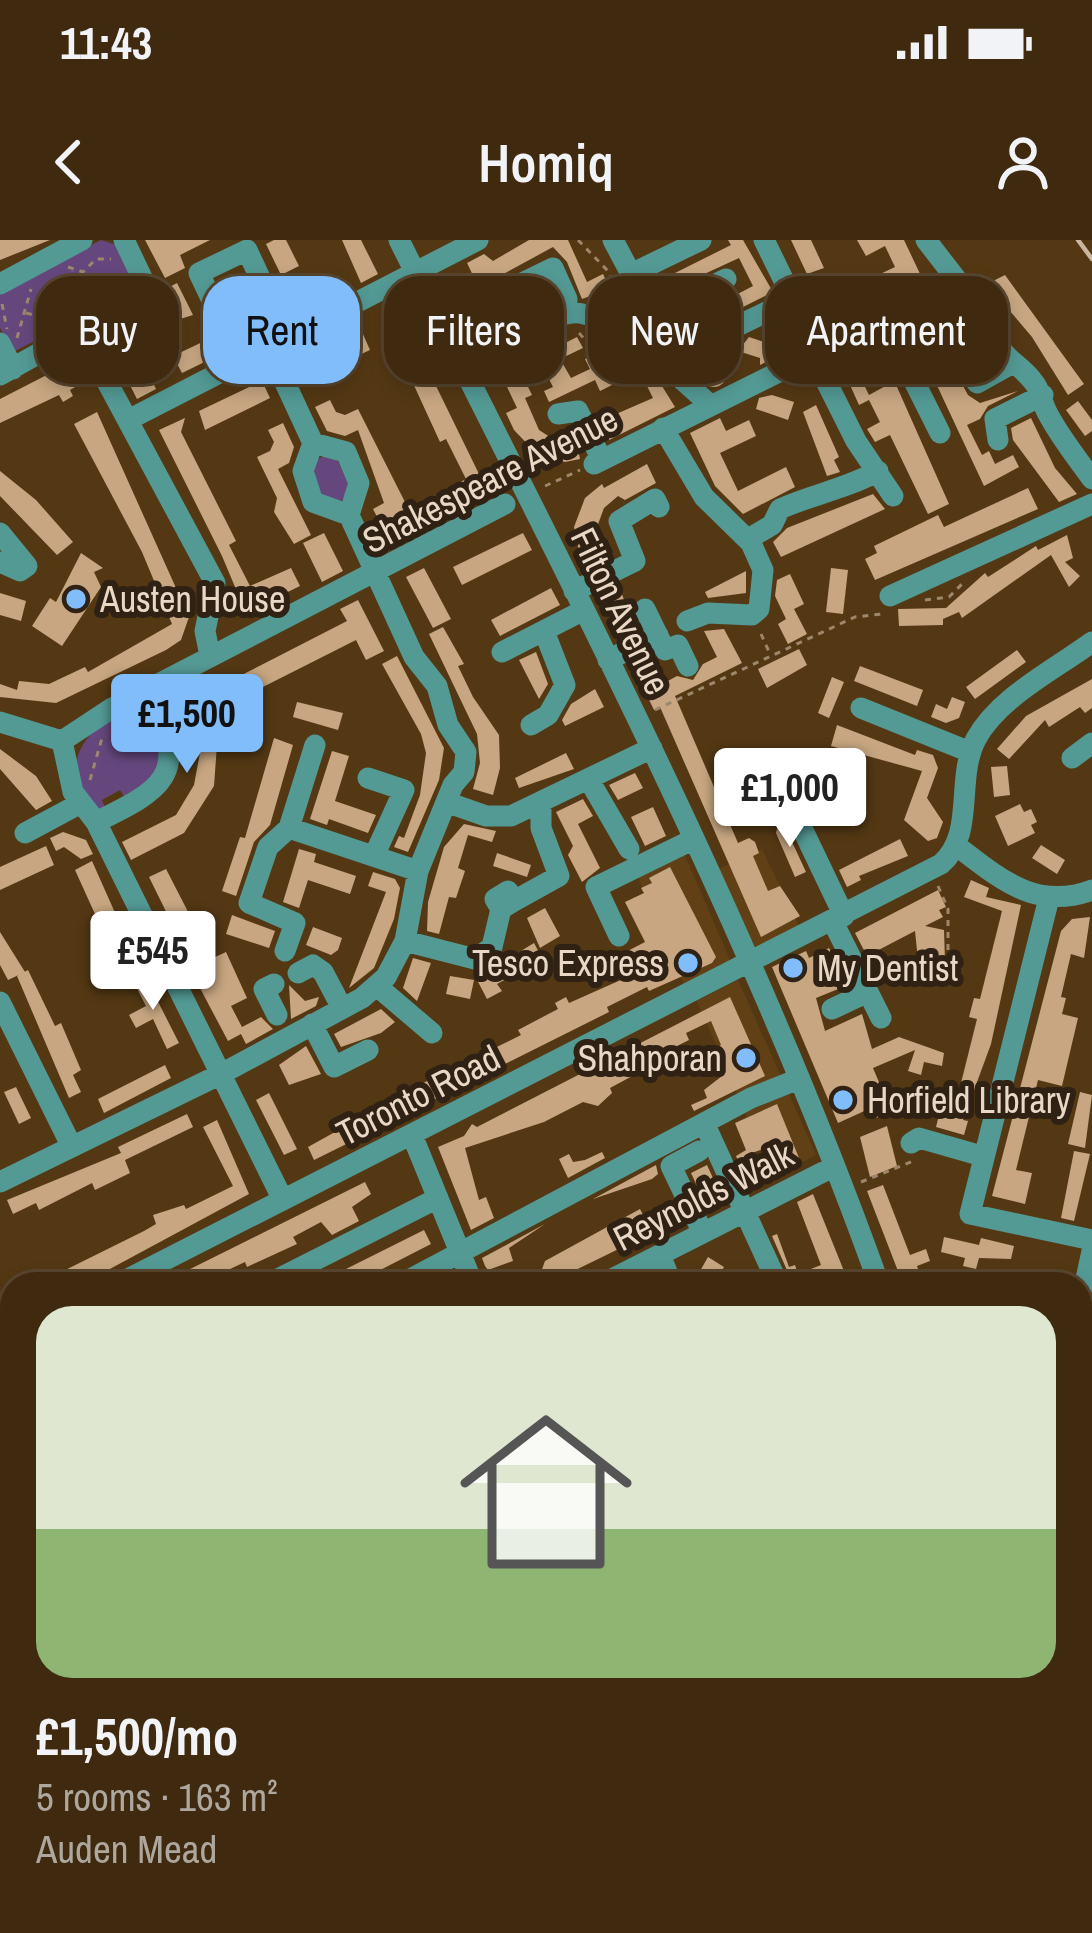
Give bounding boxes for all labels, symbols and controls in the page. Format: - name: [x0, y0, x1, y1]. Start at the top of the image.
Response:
- text: 11:43: [60, 12, 152, 73]
- text: Homiq: [478, 126, 614, 199]
- icon: back: [36, 129, 102, 195]
- icon: person: [990, 129, 1056, 195]
- chip: Buy: [36, 276, 179, 384]
- chip: Rent: [203, 276, 360, 384]
- chip: Filters: [384, 276, 564, 384]
- chip: New: [588, 276, 741, 384]
- chip: Apartment: [765, 276, 1008, 384]
- street label: Shakespeare Avenue: [354, 394, 626, 564]
- street label: Filton Avenue: [560, 520, 682, 702]
- place label: Austen House: [99, 575, 285, 623]
- marker: Austen House: [63, 586, 89, 612]
- pin: £1,500: [89, 674, 285, 776]
- text: £1,500: [138, 687, 236, 739]
- pin: £1,000: [692, 748, 888, 850]
- text: £1,000: [741, 761, 839, 813]
- pin: £545: [82, 911, 224, 1013]
- text: £545: [117, 924, 189, 976]
- place label: Tesco Express: [472, 939, 664, 987]
- place label: My Dentist: [817, 944, 958, 992]
- marker: Tesco Express: [675, 950, 701, 976]
- marker: My Dentist: [780, 955, 806, 981]
- street label: Toronto Road: [328, 1033, 508, 1157]
- place label: Shahporan: [578, 1034, 722, 1082]
- marker: Shahporan: [733, 1045, 759, 1071]
- place label: Horfield Library: [867, 1076, 1071, 1124]
- marker: Horfield Library: [830, 1087, 856, 1113]
- street label: Reynolds Walk: [605, 1130, 801, 1262]
- icon: home: [438, 1384, 654, 1600]
- text: £1,500/mo: [36, 1702, 238, 1771]
- text: 5 rooms · 163 m²: [36, 1771, 278, 1823]
- text: Auden Mead: [36, 1823, 217, 1875]

